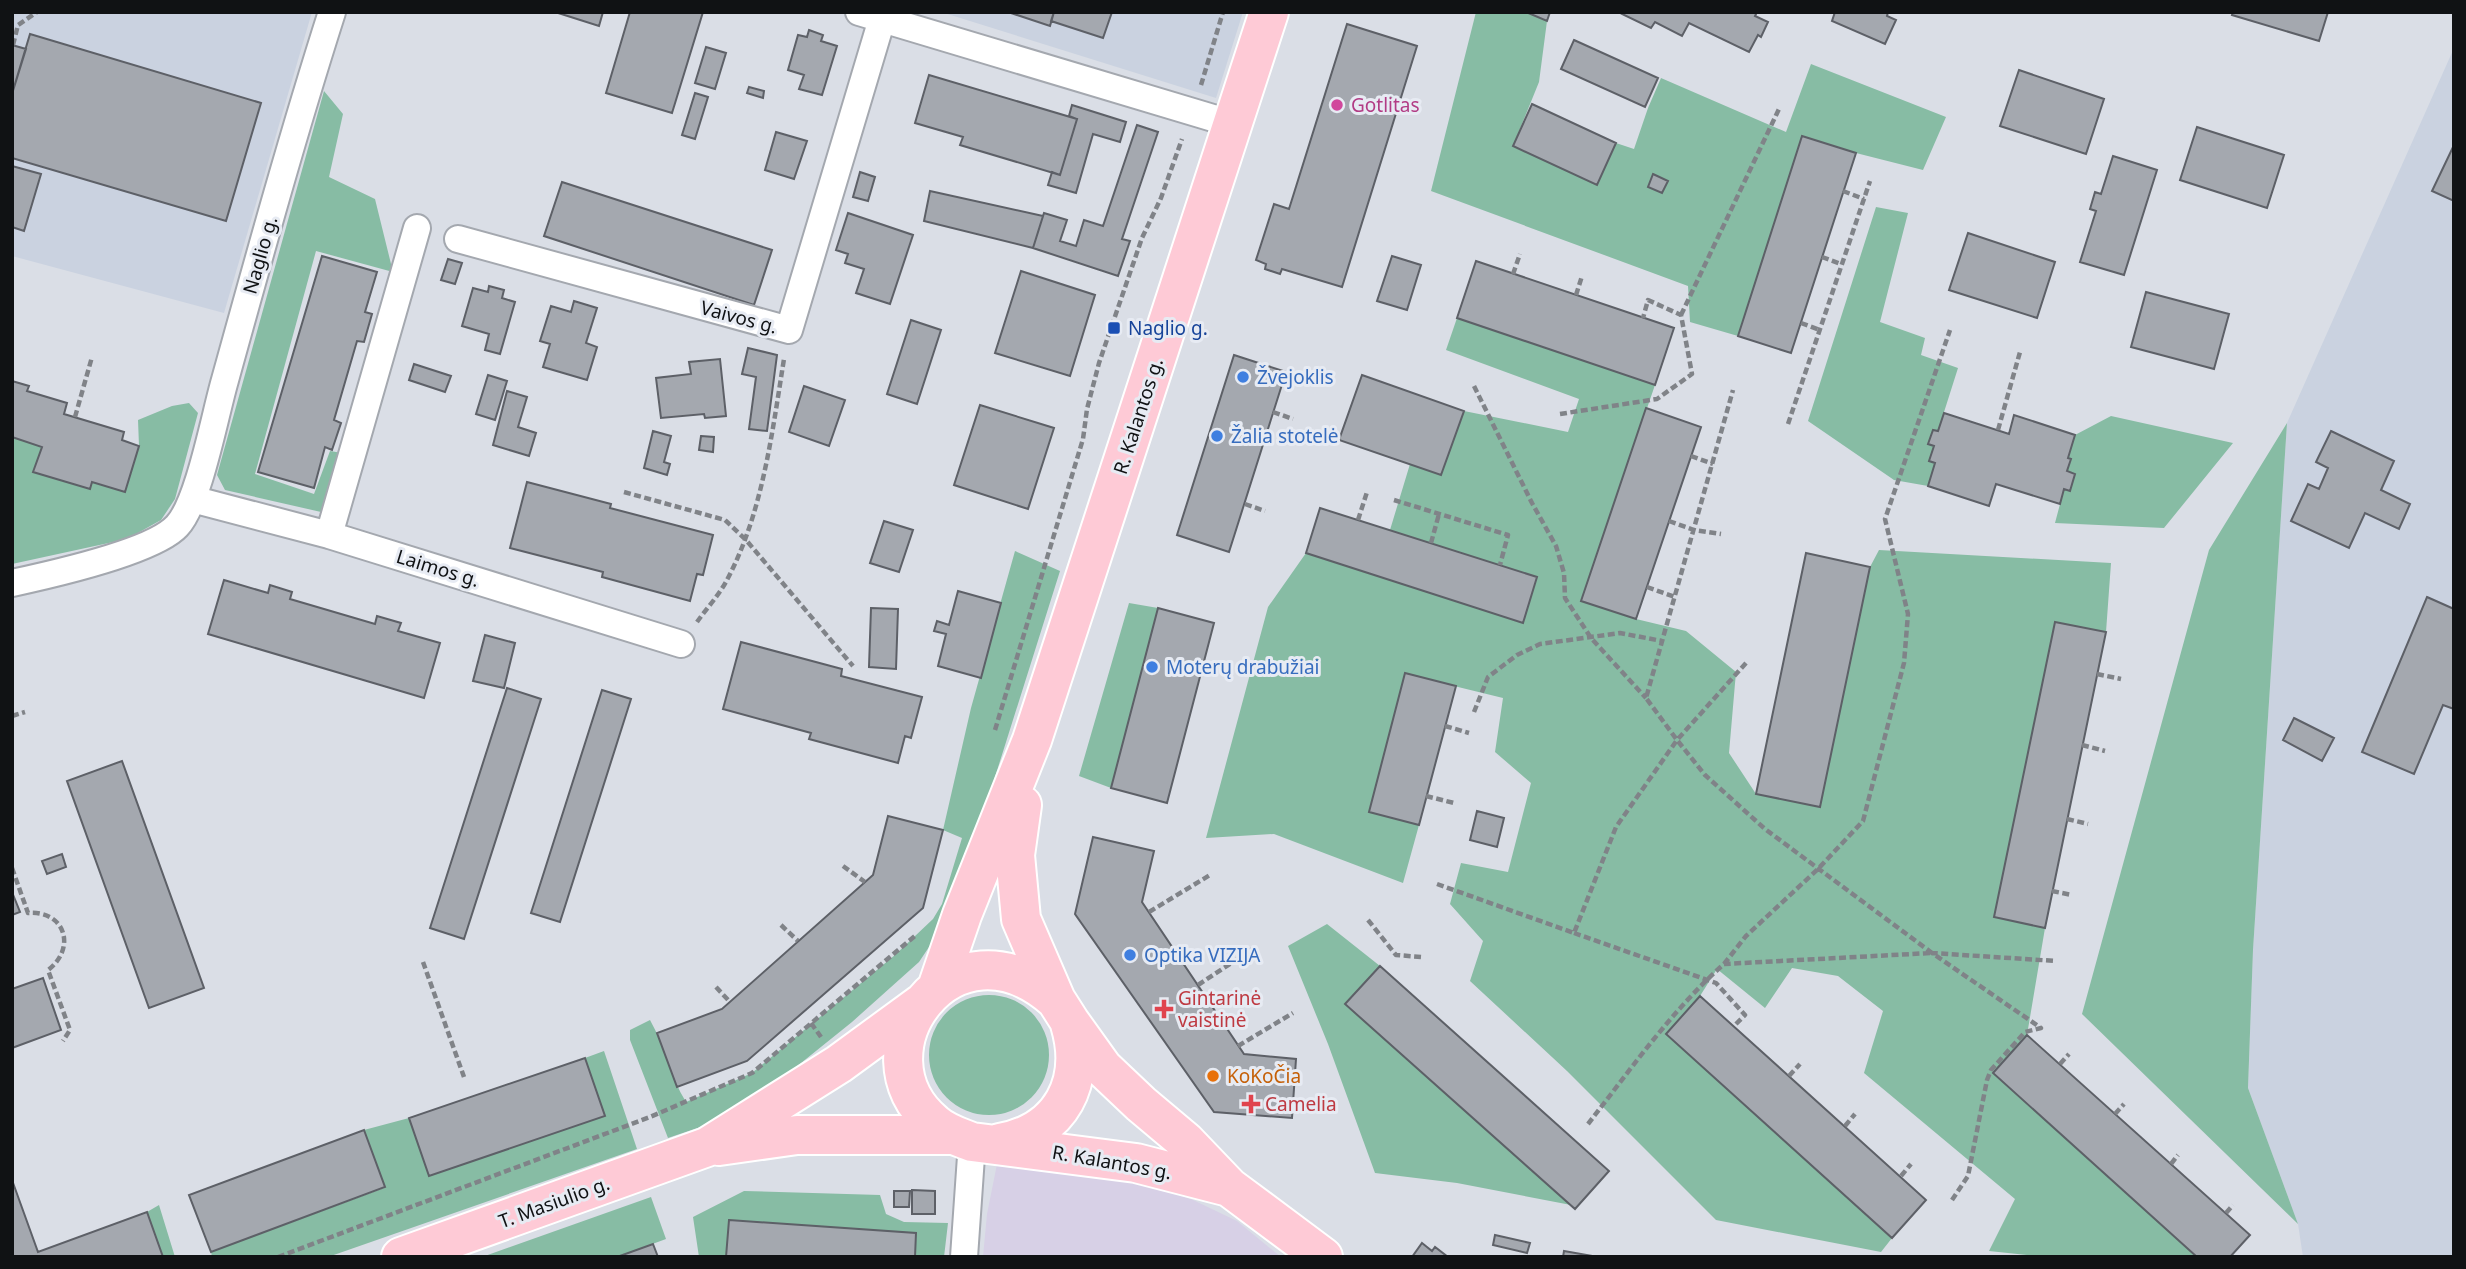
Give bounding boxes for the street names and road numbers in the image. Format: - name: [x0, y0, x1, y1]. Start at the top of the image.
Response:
- street label: Naglio g.: [237, 213, 283, 297]
- street label: Vaivos g.: [698, 294, 780, 340]
- street label: R. Kalantos g.: [1107, 355, 1169, 477]
- street label: Laimos g.: [393, 543, 483, 593]
- street label: R. Kalantos g.: [1050, 1139, 1174, 1185]
- street label: T. Masiulio g.: [495, 1170, 613, 1234]

